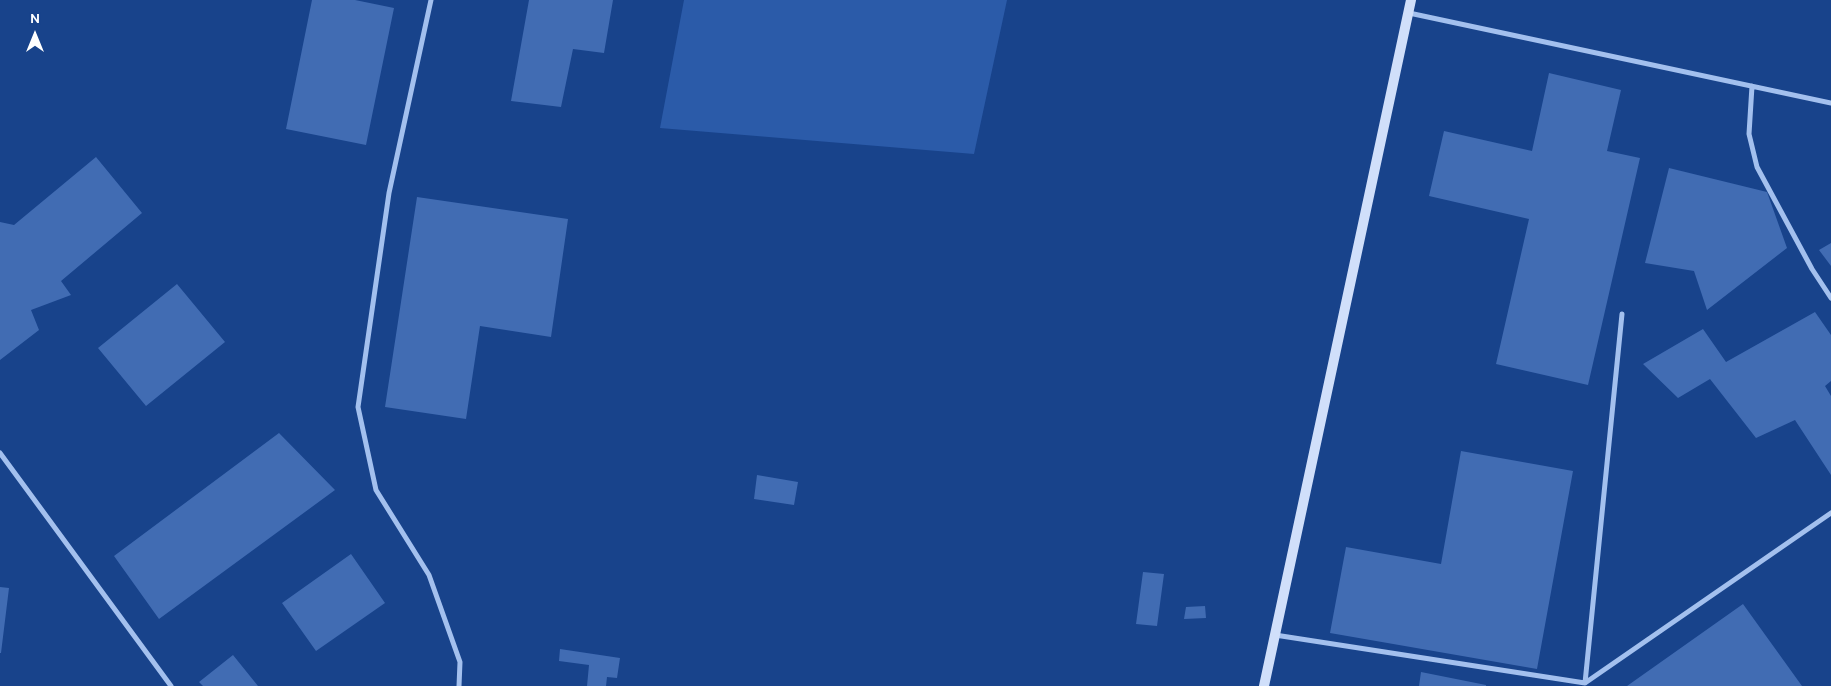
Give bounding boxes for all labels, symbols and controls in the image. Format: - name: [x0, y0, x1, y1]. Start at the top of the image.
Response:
- north arrow: [10, 10, 60, 60]
- text: N: [30, 11, 40, 28]

